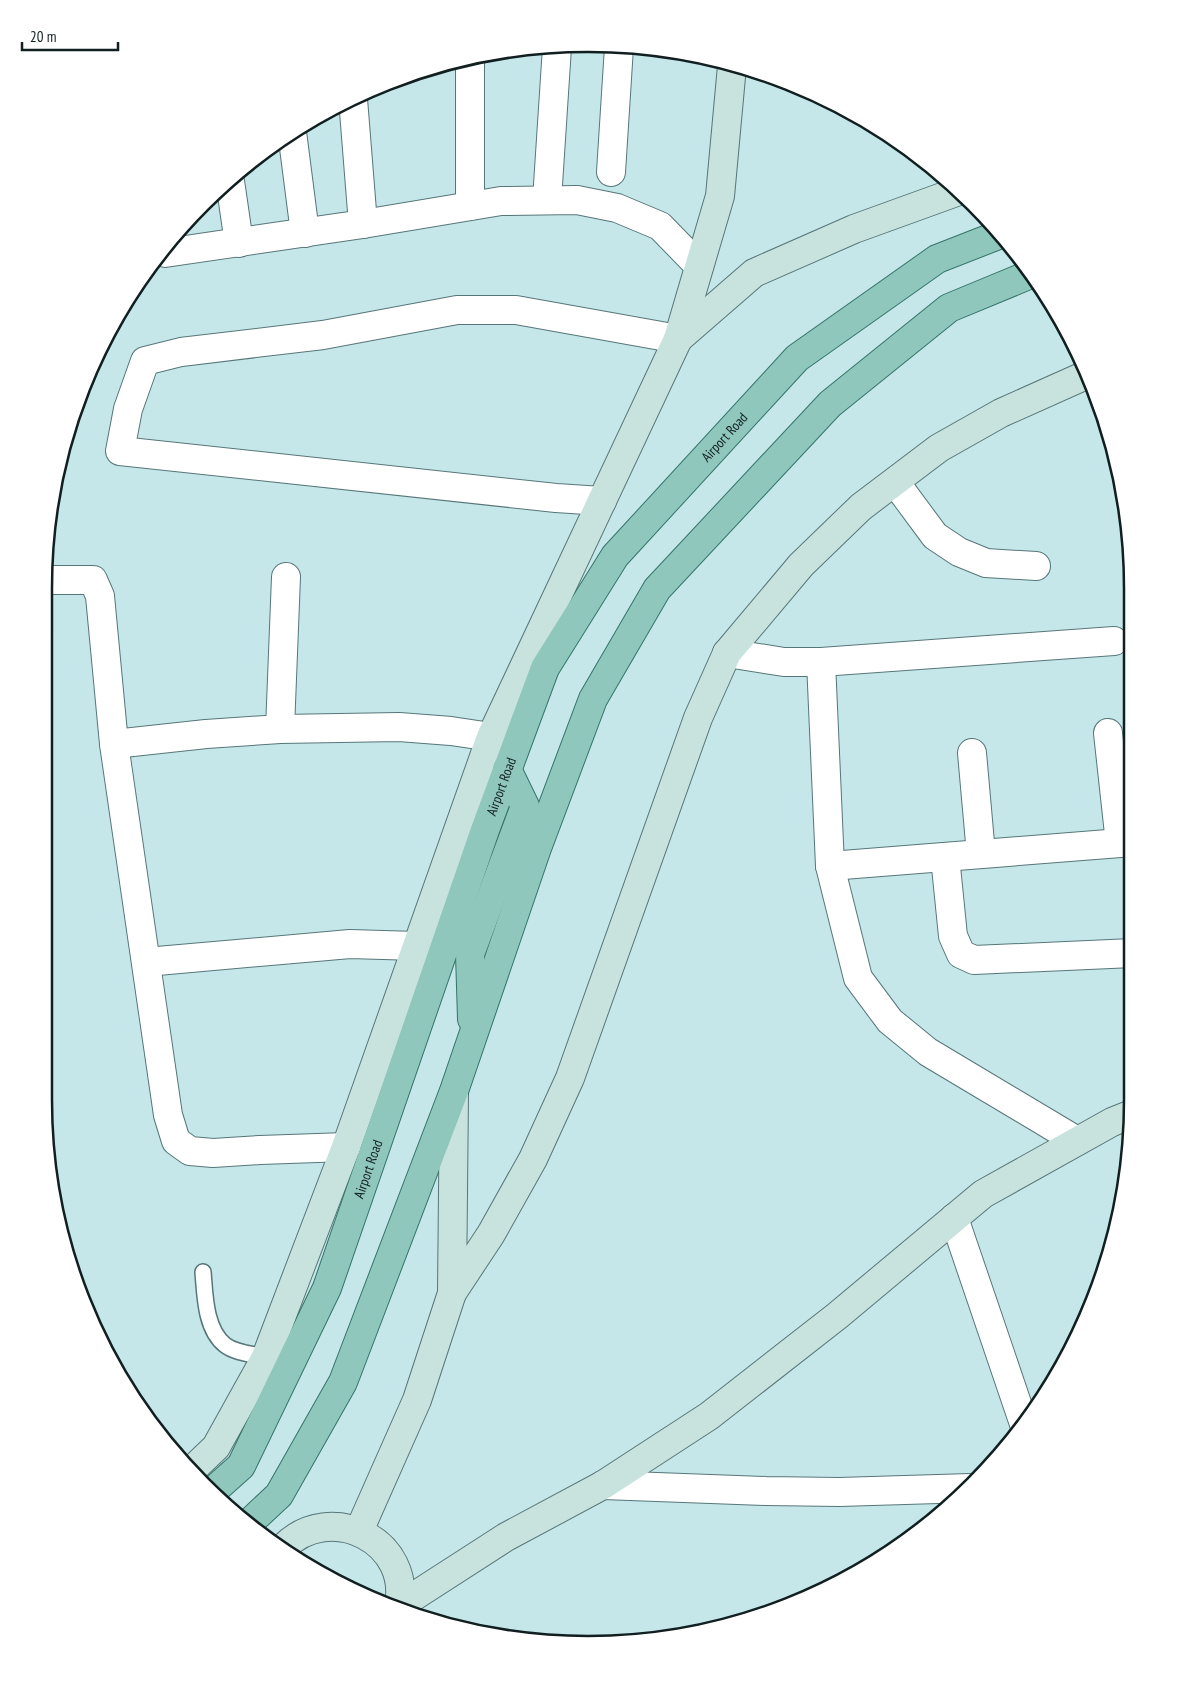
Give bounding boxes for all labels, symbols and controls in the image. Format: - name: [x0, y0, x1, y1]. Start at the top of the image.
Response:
- scale bar: [22, 20, 119, 52]
- text: 20 m: [30, 27, 56, 46]
- street label: Airport Road: [697, 409, 751, 466]
- street label: Airport Road: [482, 755, 520, 818]
- street label: Airport Road: [350, 1138, 386, 1201]

